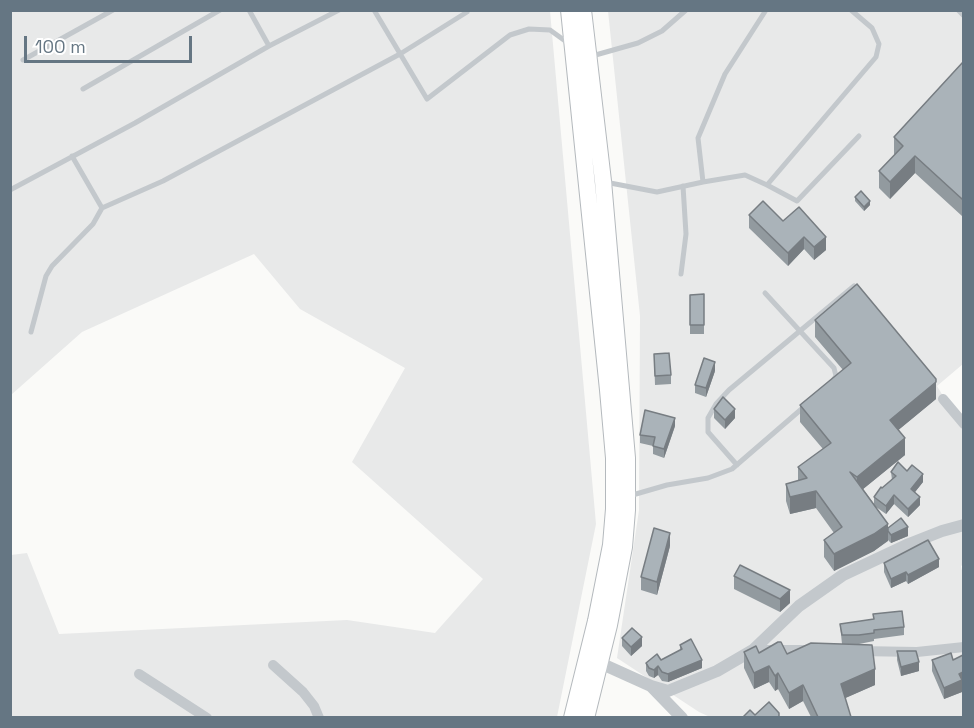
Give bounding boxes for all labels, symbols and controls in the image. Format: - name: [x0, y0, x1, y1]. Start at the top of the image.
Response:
- scale bar: [27, 24, 195, 62]
- text: 100 m: [35, 35, 86, 58]

